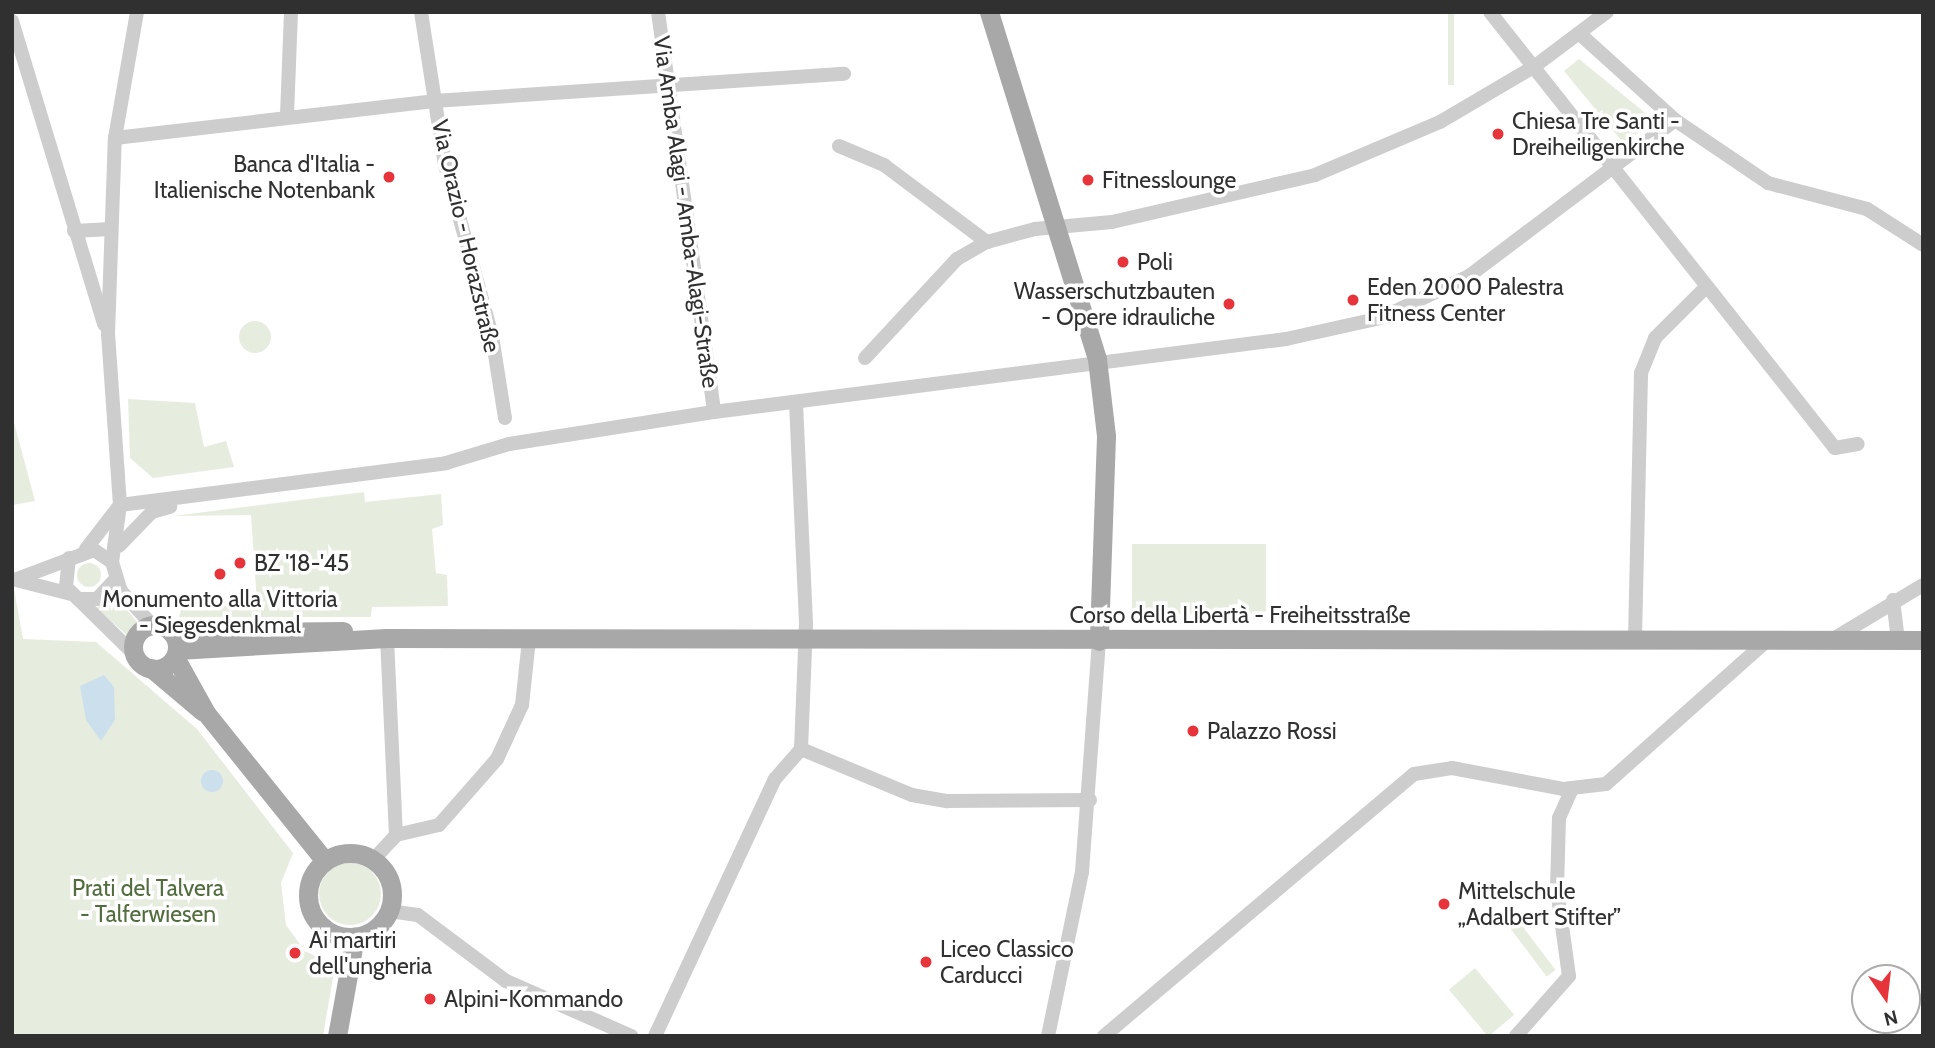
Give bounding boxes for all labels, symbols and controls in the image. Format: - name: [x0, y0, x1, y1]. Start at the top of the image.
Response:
- street label: Via Amba Alagi - Amba-Alagi-Straße: [648, 34, 724, 390]
- place label: Chiesa Tre Santi - Dreiheiligenkirche: [1512, 107, 1685, 161]
- street label: Via Orazio - Horazstraße: [426, 117, 506, 355]
- marker: Chiesa Tre Santi - Dreiheiligenkirche: [1490, 126, 1506, 142]
- place label: Banca d'Italia - Italienische Notenbank: [154, 150, 375, 204]
- place label: Fitnesslounge: [1102, 166, 1236, 194]
- marker: Banca d'Italia - Italienische Notenbank: [381, 169, 397, 185]
- marker: Fitnesslounge: [1080, 172, 1096, 188]
- place label: Poli: [1137, 248, 1173, 276]
- marker: Poli: [1115, 254, 1131, 270]
- place label: Eden 2000 Palestra Fitness Center: [1367, 273, 1564, 327]
- place label: Wasserschutzbauten - Opere idrauliche: [1014, 277, 1215, 331]
- marker: Eden 2000 Palestra Fitness Center: [1345, 292, 1361, 308]
- marker: Wasserschutzbauten - Opere idrauliche: [1221, 296, 1237, 312]
- place label: BZ '18-'45: [254, 549, 349, 577]
- marker: BZ '18-'45: [232, 555, 248, 571]
- marker: Monumento alla Vittoria - Siegesdenkmal: [212, 566, 228, 582]
- place label: Monumento alla Vittoria - Siegesdenkmal: [102, 585, 338, 639]
- street label: Corso della Libertà - Freiheitsstraße: [1069, 601, 1411, 629]
- place label: Palazzo Rossi: [1207, 717, 1337, 745]
- marker: Palazzo Rossi: [1185, 723, 1201, 739]
- park label: Prati del Talvera - Talferwiesen: [72, 874, 224, 928]
- place label: Mittelschule „Adalbert Stifter”: [1458, 877, 1621, 931]
- marker: Mittelschule „Adalbert Stifter”: [1436, 896, 1452, 912]
- place label: Ai martiri dell'ungheria: [309, 926, 432, 980]
- place label: Liceo Classico Carducci: [940, 935, 1074, 989]
- marker: Ai martiri dell'ungheria: [287, 945, 303, 961]
- marker: Liceo Classico Carducci: [918, 954, 934, 970]
- north arrow: [1851, 964, 1921, 1034]
- place label: Alpini-Kommando: [444, 985, 623, 1013]
- marker: Alpini-Kommando: [422, 991, 438, 1007]
- text: N: [1881, 1005, 1900, 1031]

